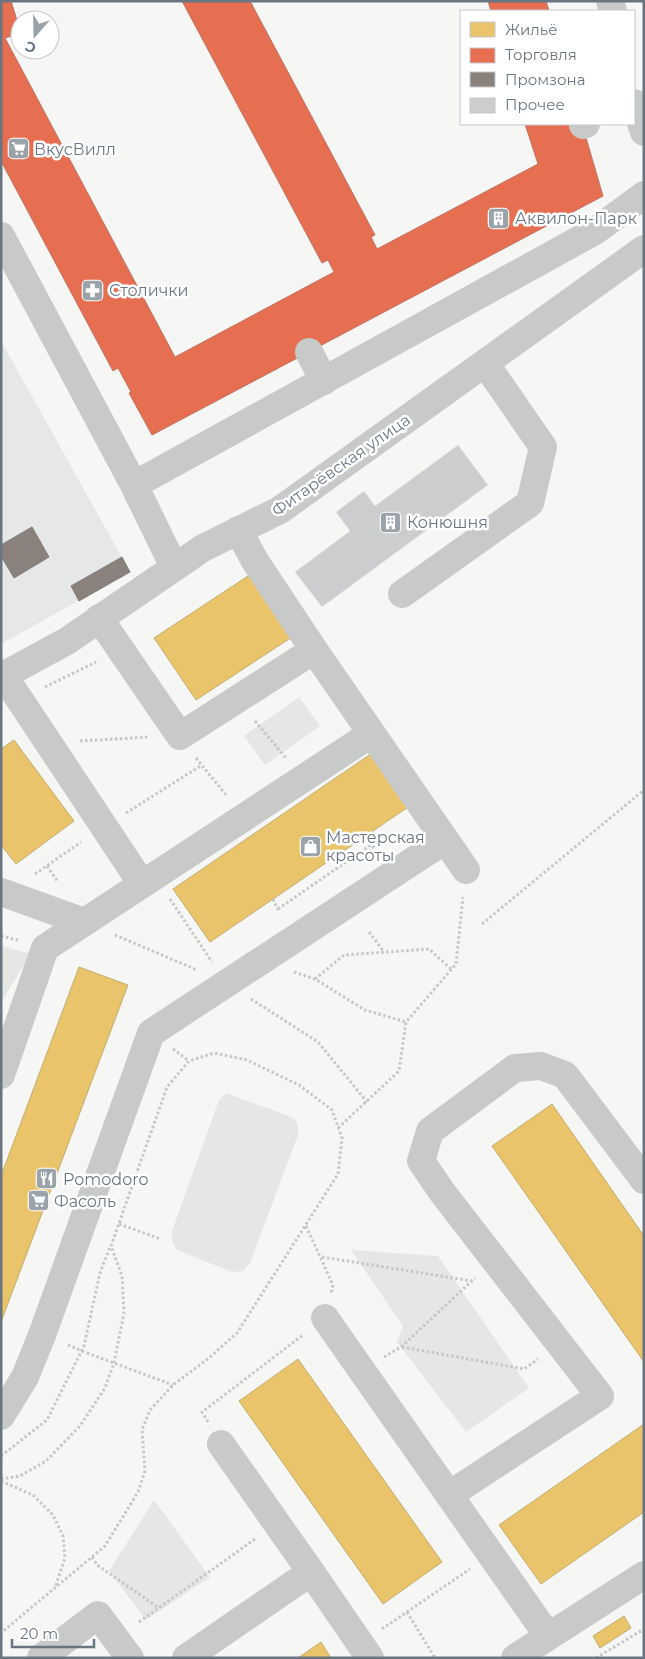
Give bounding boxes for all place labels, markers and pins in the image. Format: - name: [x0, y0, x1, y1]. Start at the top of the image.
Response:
- supermarket icon: ВкусВилл: [6, 137, 30, 161]
- place label: ВкусВилл: [34, 140, 116, 159]
- building icon: Аквилон-Парк: [487, 206, 511, 230]
- place label: Аквилон-Парк: [515, 209, 638, 228]
- pharmacy icon: Столички: [81, 278, 105, 302]
- place label: Столички: [109, 281, 189, 300]
- building icon: Конюшня: [379, 510, 403, 534]
- place label: Конюшня: [407, 513, 488, 532]
- place label: Мастерская красоты: [326, 828, 425, 865]
- shop icon: Мастерская красоты: [298, 834, 322, 858]
- restaurant icon: Pomodoro: [35, 1167, 59, 1191]
- place label: Pomodoro: [63, 1170, 148, 1189]
- supermarket icon: Фасоль: [26, 1189, 50, 1213]
- place label: Фасоль: [54, 1192, 116, 1211]

